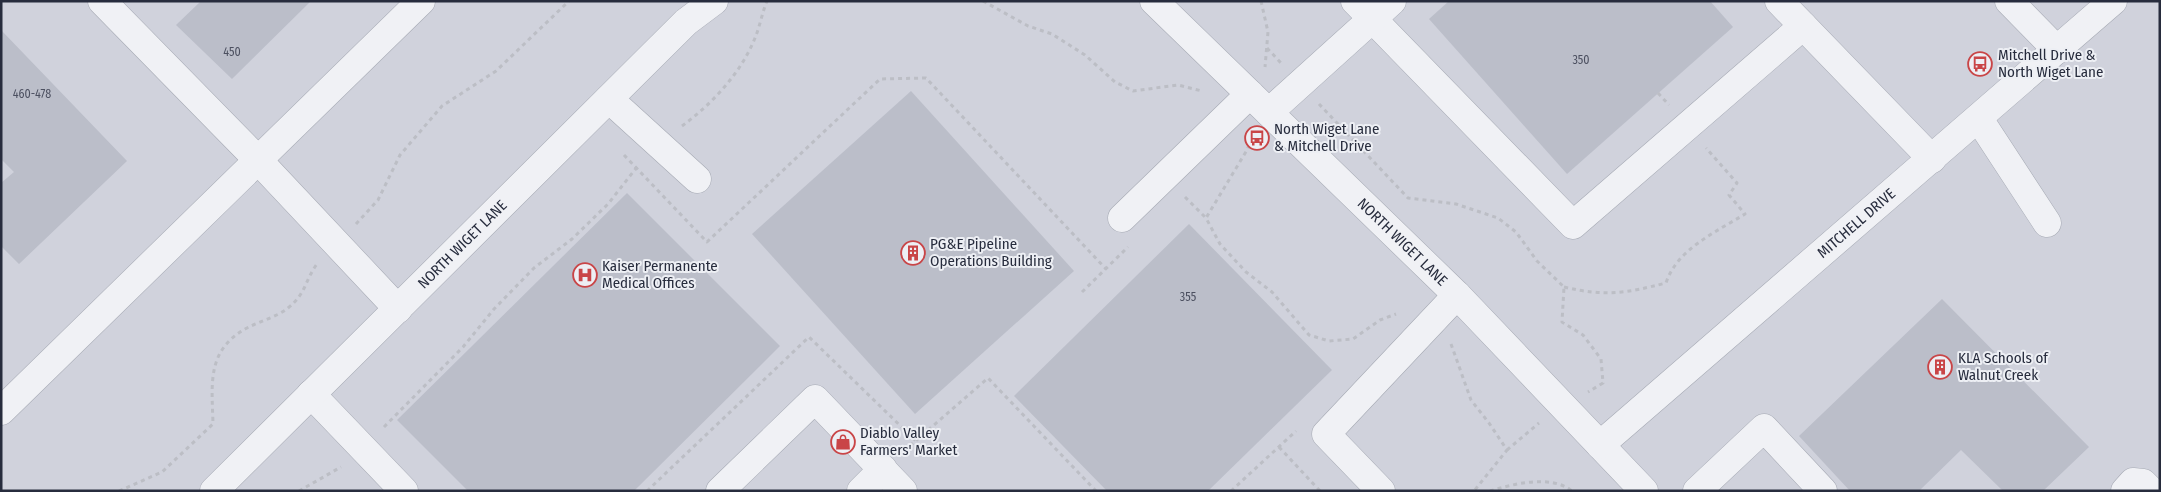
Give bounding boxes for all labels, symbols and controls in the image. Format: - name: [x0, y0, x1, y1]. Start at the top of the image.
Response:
- house number: 450: [223, 45, 241, 59]
- place label: Mitchell Drive & North Wiget Lane: [1998, 46, 2103, 81]
- bus stop icon: Mitchell Drive & North Wiget Lane: [1967, 51, 1993, 77]
- house number: 350: [1572, 53, 1590, 67]
- house number: 460-478: [13, 87, 51, 101]
- place label: North Wiget Lane & Mitchell Drive: [1274, 120, 1379, 155]
- bus stop icon: North Wiget Lane & Mitchell Drive: [1244, 125, 1270, 151]
- street label: MITCHELL DRIVE: [1814, 185, 1899, 262]
- street label: NORTH WIGET LANE: [1354, 194, 1451, 289]
- street label: NORTH WIGET LANE: [414, 196, 510, 292]
- place label: PG&E Pipeline Operations Building: [930, 235, 1052, 270]
- building icon: PG&E Pipeline Operations Building: [900, 240, 926, 266]
- place label: Kaiser Permanente Medical Offices: [602, 257, 718, 292]
- hospital icon: Kaiser Permanente Medical Offices: [572, 262, 598, 288]
- house number: 355: [1180, 290, 1197, 304]
- place label: KLA Schools of Walnut Creek: [1958, 349, 2049, 384]
- building icon: KLA Schools of Walnut Creek: [1927, 354, 1953, 380]
- place label: Diablo Valley Farmers' Market: [860, 424, 957, 459]
- shop icon: Diablo Valley Farmers' Market: [830, 429, 856, 455]

